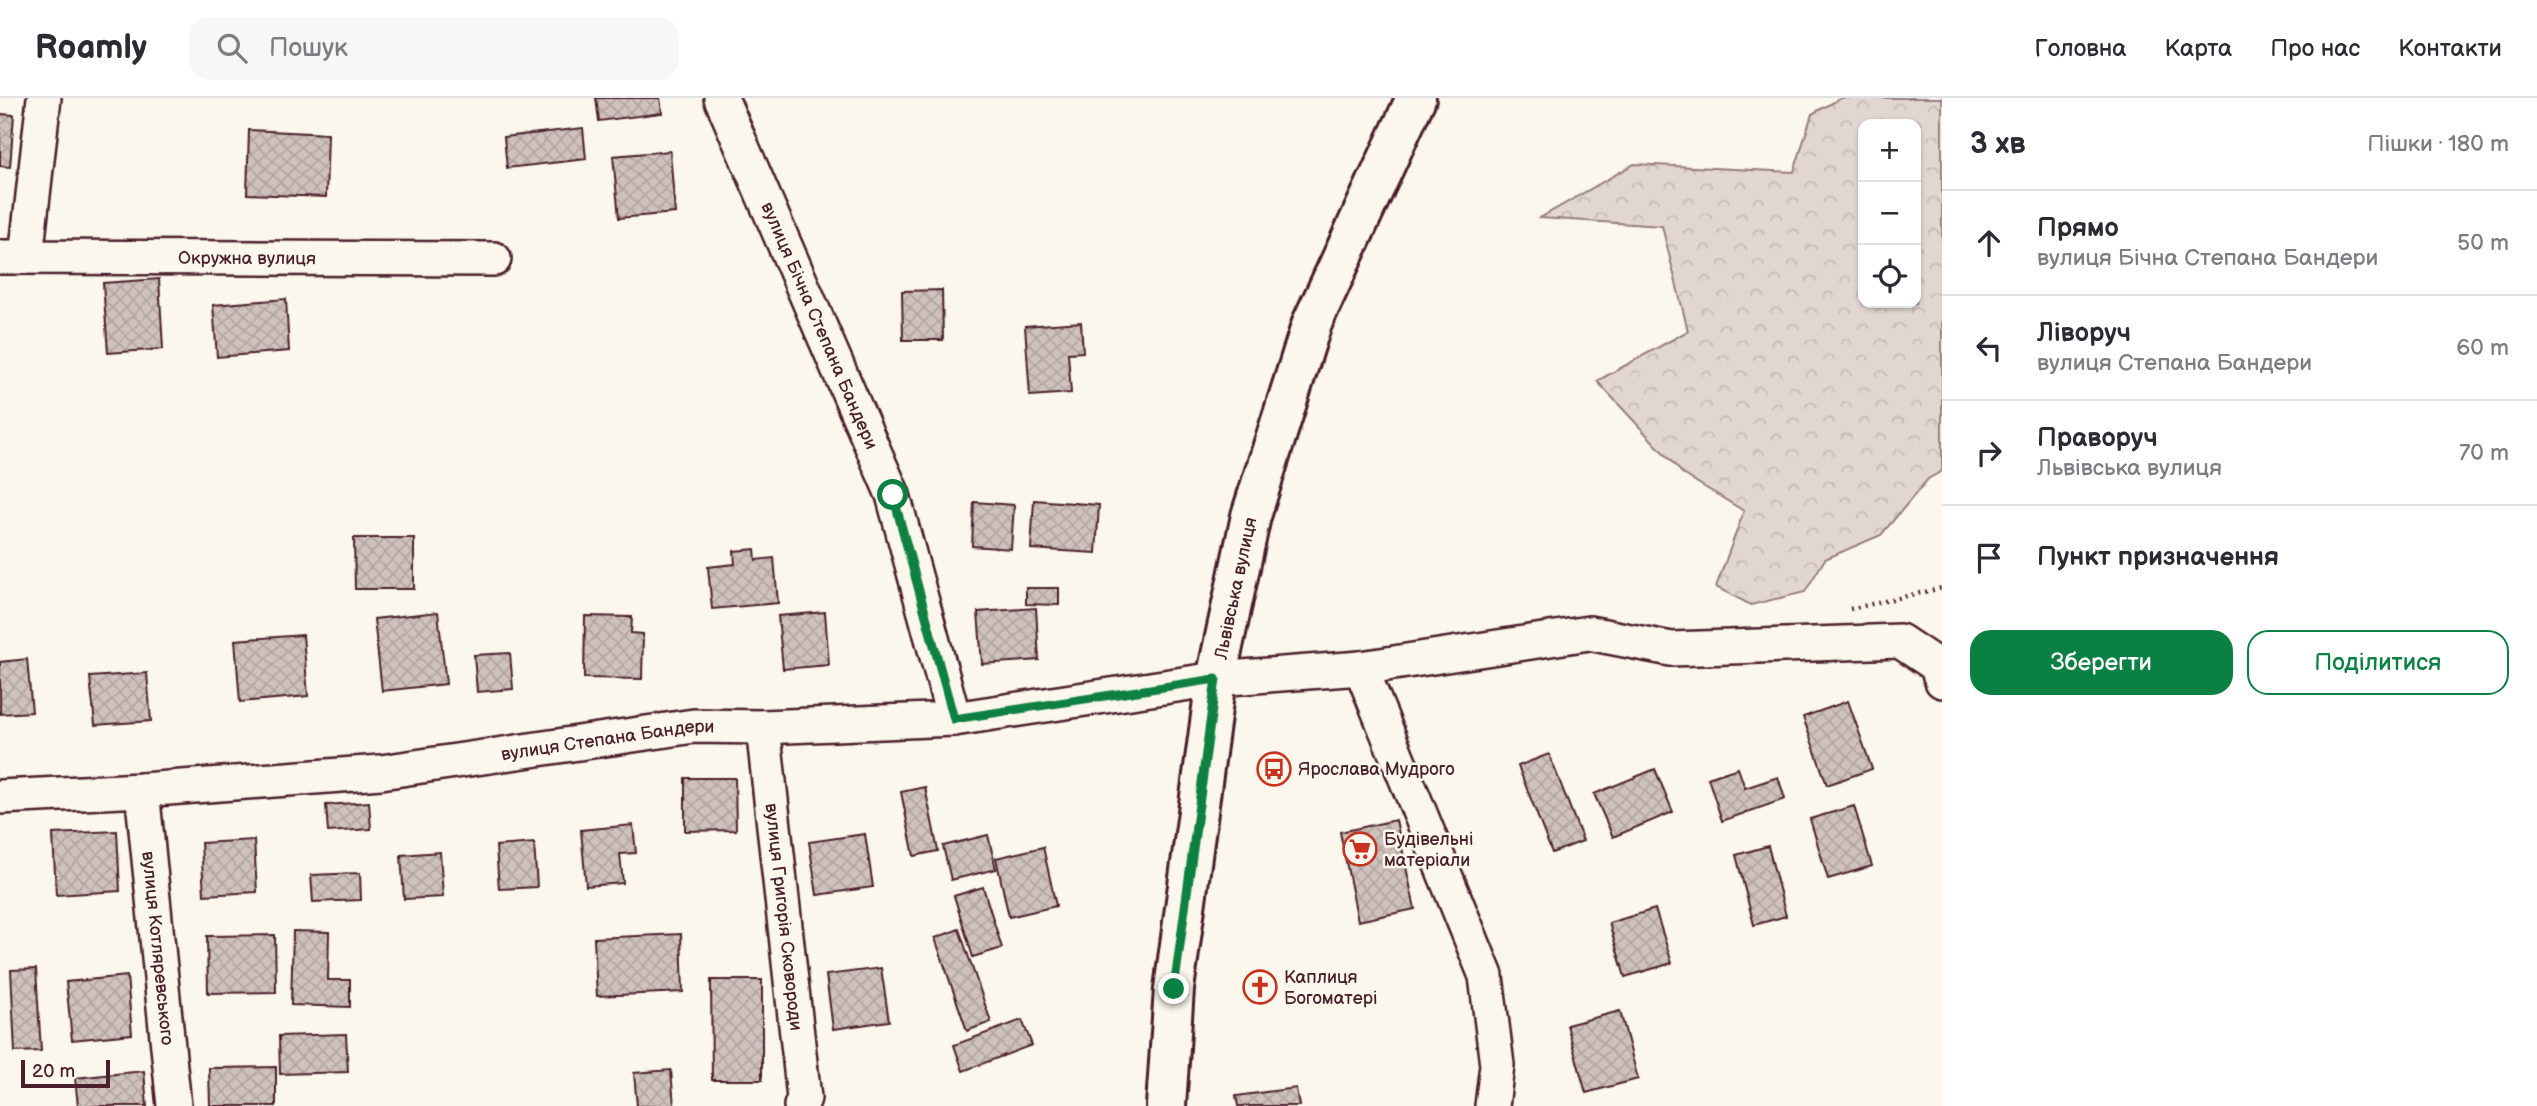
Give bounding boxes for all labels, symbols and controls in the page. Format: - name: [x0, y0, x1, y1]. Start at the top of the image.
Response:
- search box: [189, 17, 679, 80]
- text: Roamly: [35, 28, 147, 68]
- icon: search: [213, 29, 251, 67]
- text: Пошук: [269, 33, 348, 64]
- text: Головна: [2035, 34, 2127, 63]
- text: Карта: [2165, 34, 2232, 63]
- text: Про нас: [2270, 34, 2360, 63]
- text: Контакти: [2398, 34, 2502, 63]
- map controls: [1858, 119, 1921, 308]
- button: +: [1858, 119, 1921, 182]
- text: 3 хв: [1970, 126, 2026, 162]
- text: Пішки · 180 m: [2367, 130, 2509, 158]
- button: −: [1858, 182, 1921, 245]
- street label: вулиця Бічна Степана Бандери: [757, 199, 882, 452]
- text: Прямо: [2037, 213, 2119, 244]
- icon: ahead: [1970, 224, 2008, 262]
- text: 50 m: [2457, 229, 2509, 257]
- text: вулиця Бічна Степана Бандери: [2037, 244, 2378, 272]
- button: locate: [1858, 245, 1921, 308]
- street label: Окружна вулиця: [178, 247, 316, 269]
- text: Ліворуч: [2037, 318, 2131, 349]
- icon: left: [1970, 329, 2008, 367]
- text: 60 m: [2456, 334, 2509, 362]
- text: вулиця Степана Бандери: [2037, 349, 2312, 377]
- text: Праворуч: [2037, 423, 2158, 454]
- icon: right: [1970, 434, 2008, 472]
- text: 70 m: [2459, 439, 2509, 467]
- text: Львівська вулиця: [2037, 454, 2222, 482]
- route start: [877, 479, 908, 510]
- street label: Львівська вулиця: [1210, 515, 1261, 662]
- icon: arrive: [1970, 539, 2008, 577]
- text: Пункт призначення: [2037, 542, 2279, 573]
- button: Зберегти: [1970, 630, 2233, 695]
- button: Поділитися: [2247, 630, 2509, 695]
- street label: вулиця Степана Бандери: [500, 716, 715, 765]
- bus stop icon: Ярослава Мудрого: [1255, 750, 1293, 788]
- place label: Ярослава Мудрого: [1298, 759, 1455, 780]
- street label: вулиця Григорія Сковороди: [761, 802, 807, 1032]
- place label: Будівельні матеріали: [1384, 829, 1473, 871]
- supermarket icon: Будівельні матеріали: [1341, 830, 1379, 868]
- street label: вулиця Котляревського: [138, 850, 178, 1046]
- place label: Каплиця Богоматері: [1284, 967, 1377, 1009]
- church icon: Каплиця Богоматері: [1241, 968, 1279, 1006]
- route end: [1158, 973, 1189, 1004]
- scale bar: [21, 1057, 110, 1089]
- text: 20 m: [32, 1060, 75, 1083]

